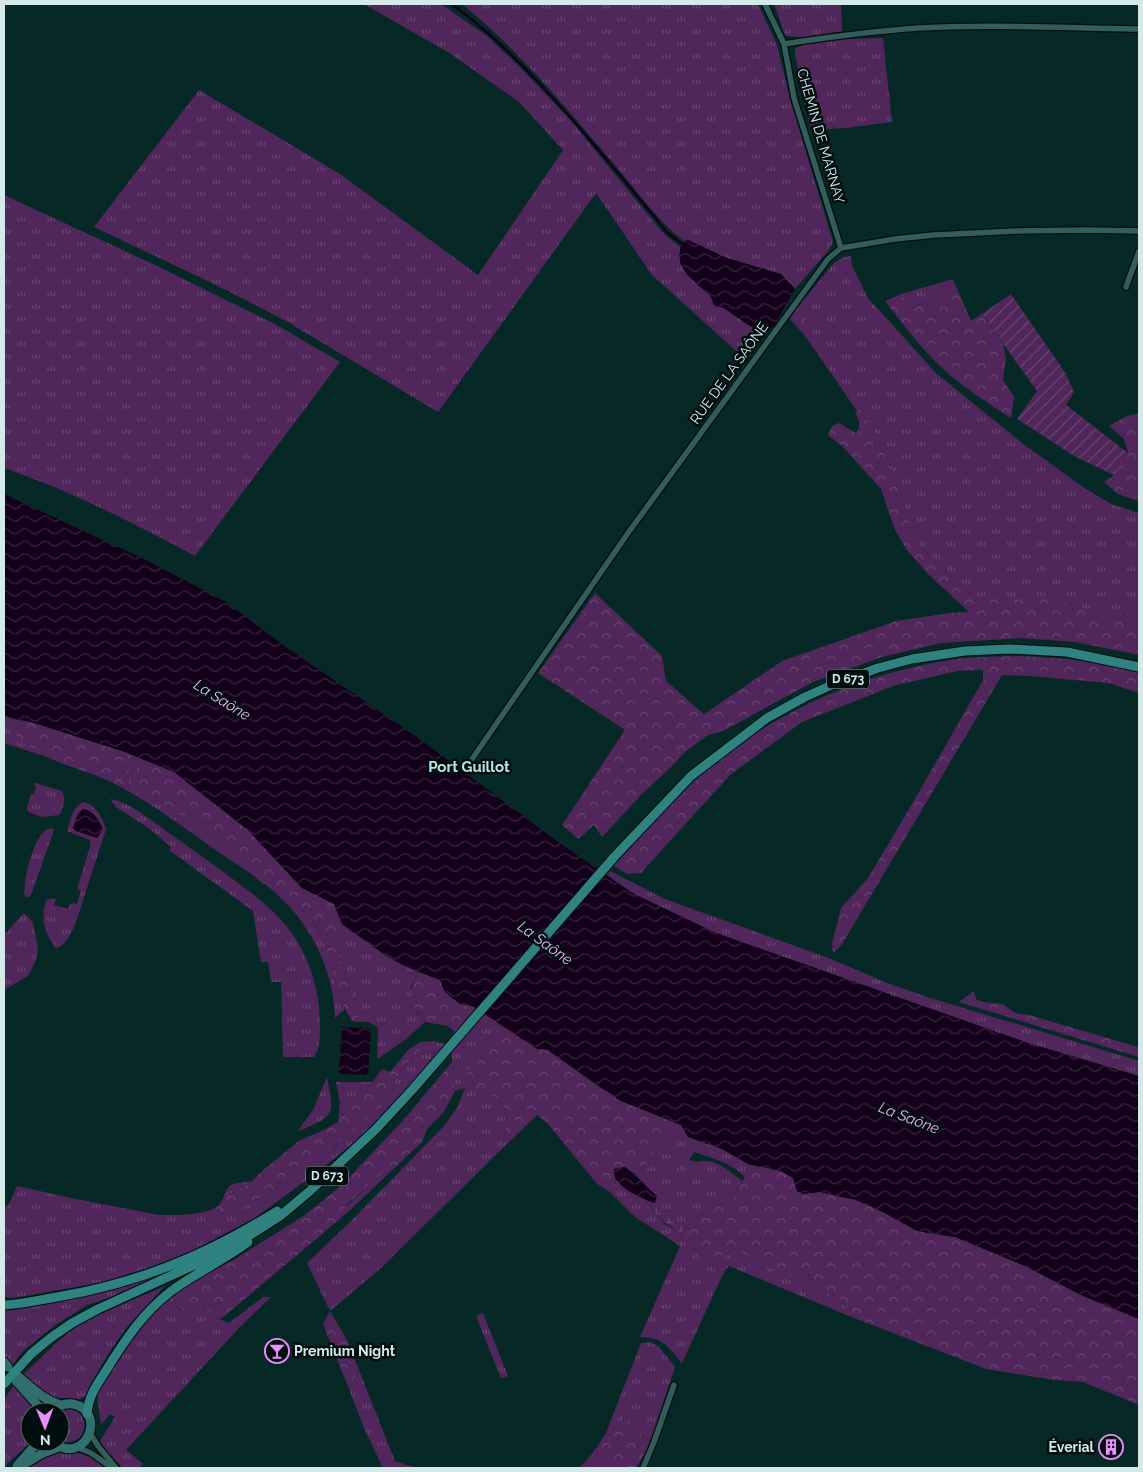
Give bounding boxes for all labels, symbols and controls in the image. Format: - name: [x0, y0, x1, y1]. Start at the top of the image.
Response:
- street label: CHEMIN DE MARNAY: [794, 67, 848, 205]
- street label: RUE DE LA SAÔNE: [686, 318, 771, 427]
- road number: D 673: [827, 670, 869, 689]
- water label: La Saône: [190, 676, 254, 724]
- district label: Port Guillot: [428, 758, 510, 776]
- water label: La Saône: [514, 917, 576, 969]
- water label: La Saône: [876, 1098, 942, 1138]
- road number: D 673: [306, 1166, 348, 1186]
- bar icon: Premium Night: [264, 1338, 290, 1364]
- place label: Premium Night: [294, 1343, 396, 1359]
- north arrow: [20, 1402, 70, 1452]
- text: N: [40, 1432, 51, 1448]
- building icon: Éverial: [1098, 1434, 1124, 1460]
- place label: Éverial: [1048, 1438, 1095, 1455]

